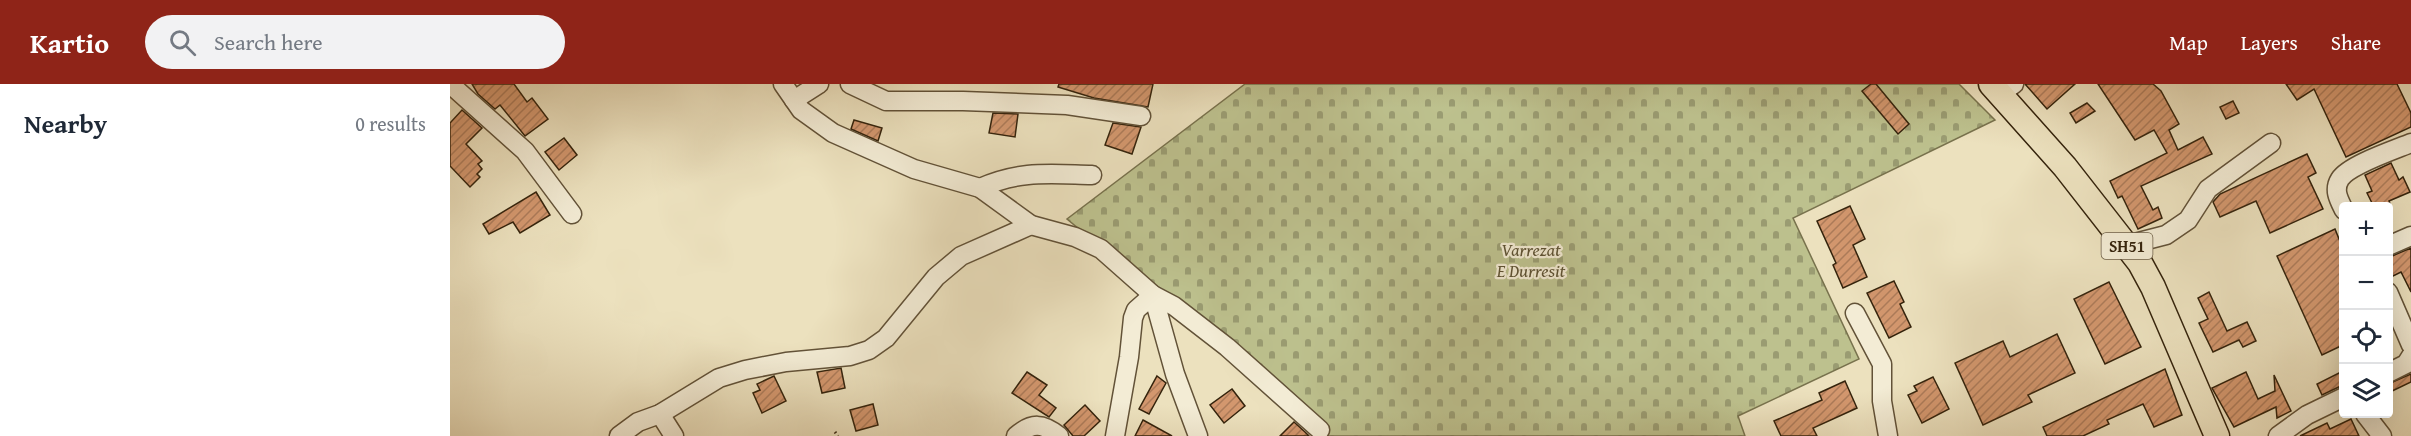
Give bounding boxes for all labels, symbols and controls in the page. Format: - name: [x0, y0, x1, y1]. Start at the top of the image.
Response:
- search box: [145, 15, 565, 69]
- text: Kartio: [30, 22, 109, 63]
- icon: search: [166, 26, 199, 59]
- text: Search here: [214, 26, 323, 58]
- text: Map: [2169, 27, 2208, 58]
- text: Layers: [2241, 27, 2298, 58]
- text: Share: [2331, 27, 2381, 58]
- text: Nearby: [24, 104, 107, 143]
- text: 0 results: [355, 109, 426, 138]
- map controls: [2339, 202, 2393, 418]
- button: +: [2339, 202, 2393, 256]
- road number: SH51: [2102, 233, 2152, 259]
- park label: Varrezat E Durresit: [1496, 236, 1566, 284]
- button: −: [2339, 256, 2393, 310]
- button: locate: [2339, 310, 2393, 364]
- button: layers: [2339, 364, 2393, 418]

